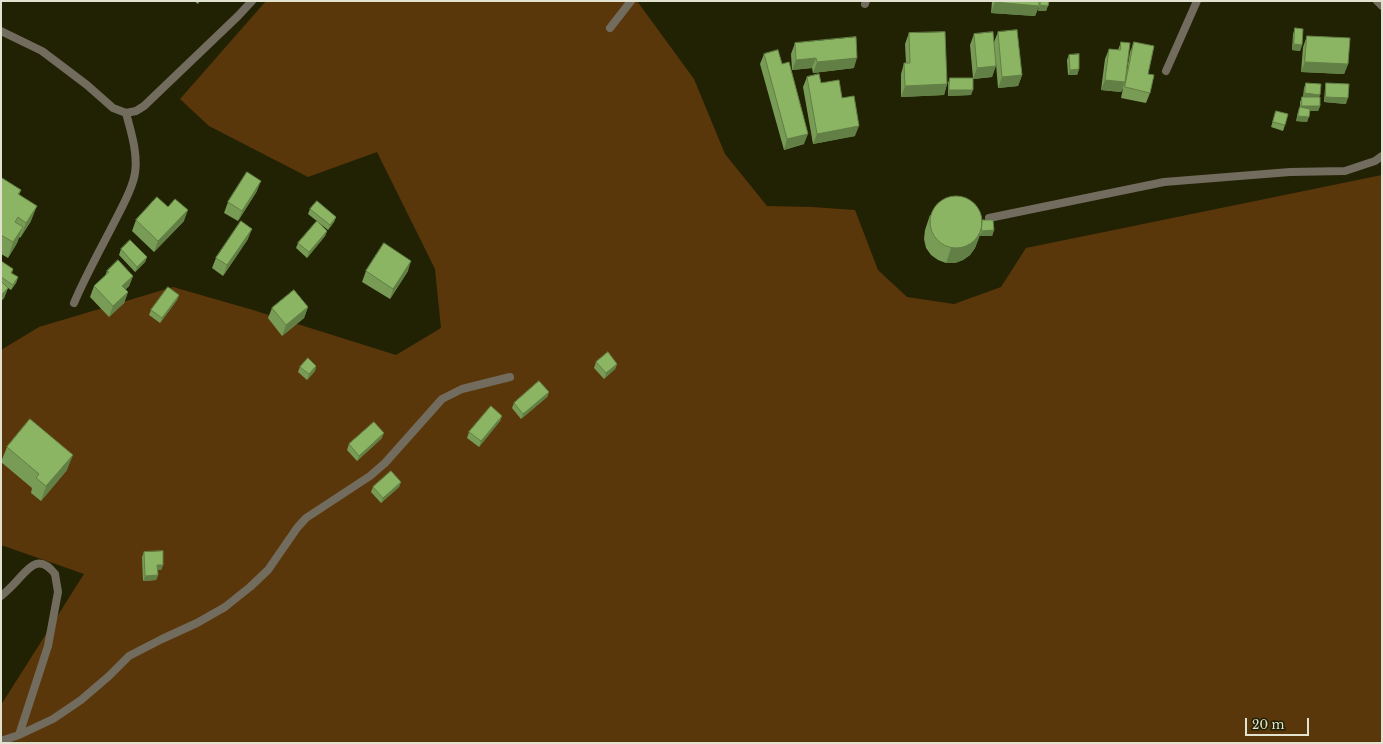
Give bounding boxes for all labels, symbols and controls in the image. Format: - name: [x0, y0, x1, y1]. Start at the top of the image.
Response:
- scale bar: [1247, 710, 1311, 736]
- text: 20 m: [1252, 717, 1284, 732]

